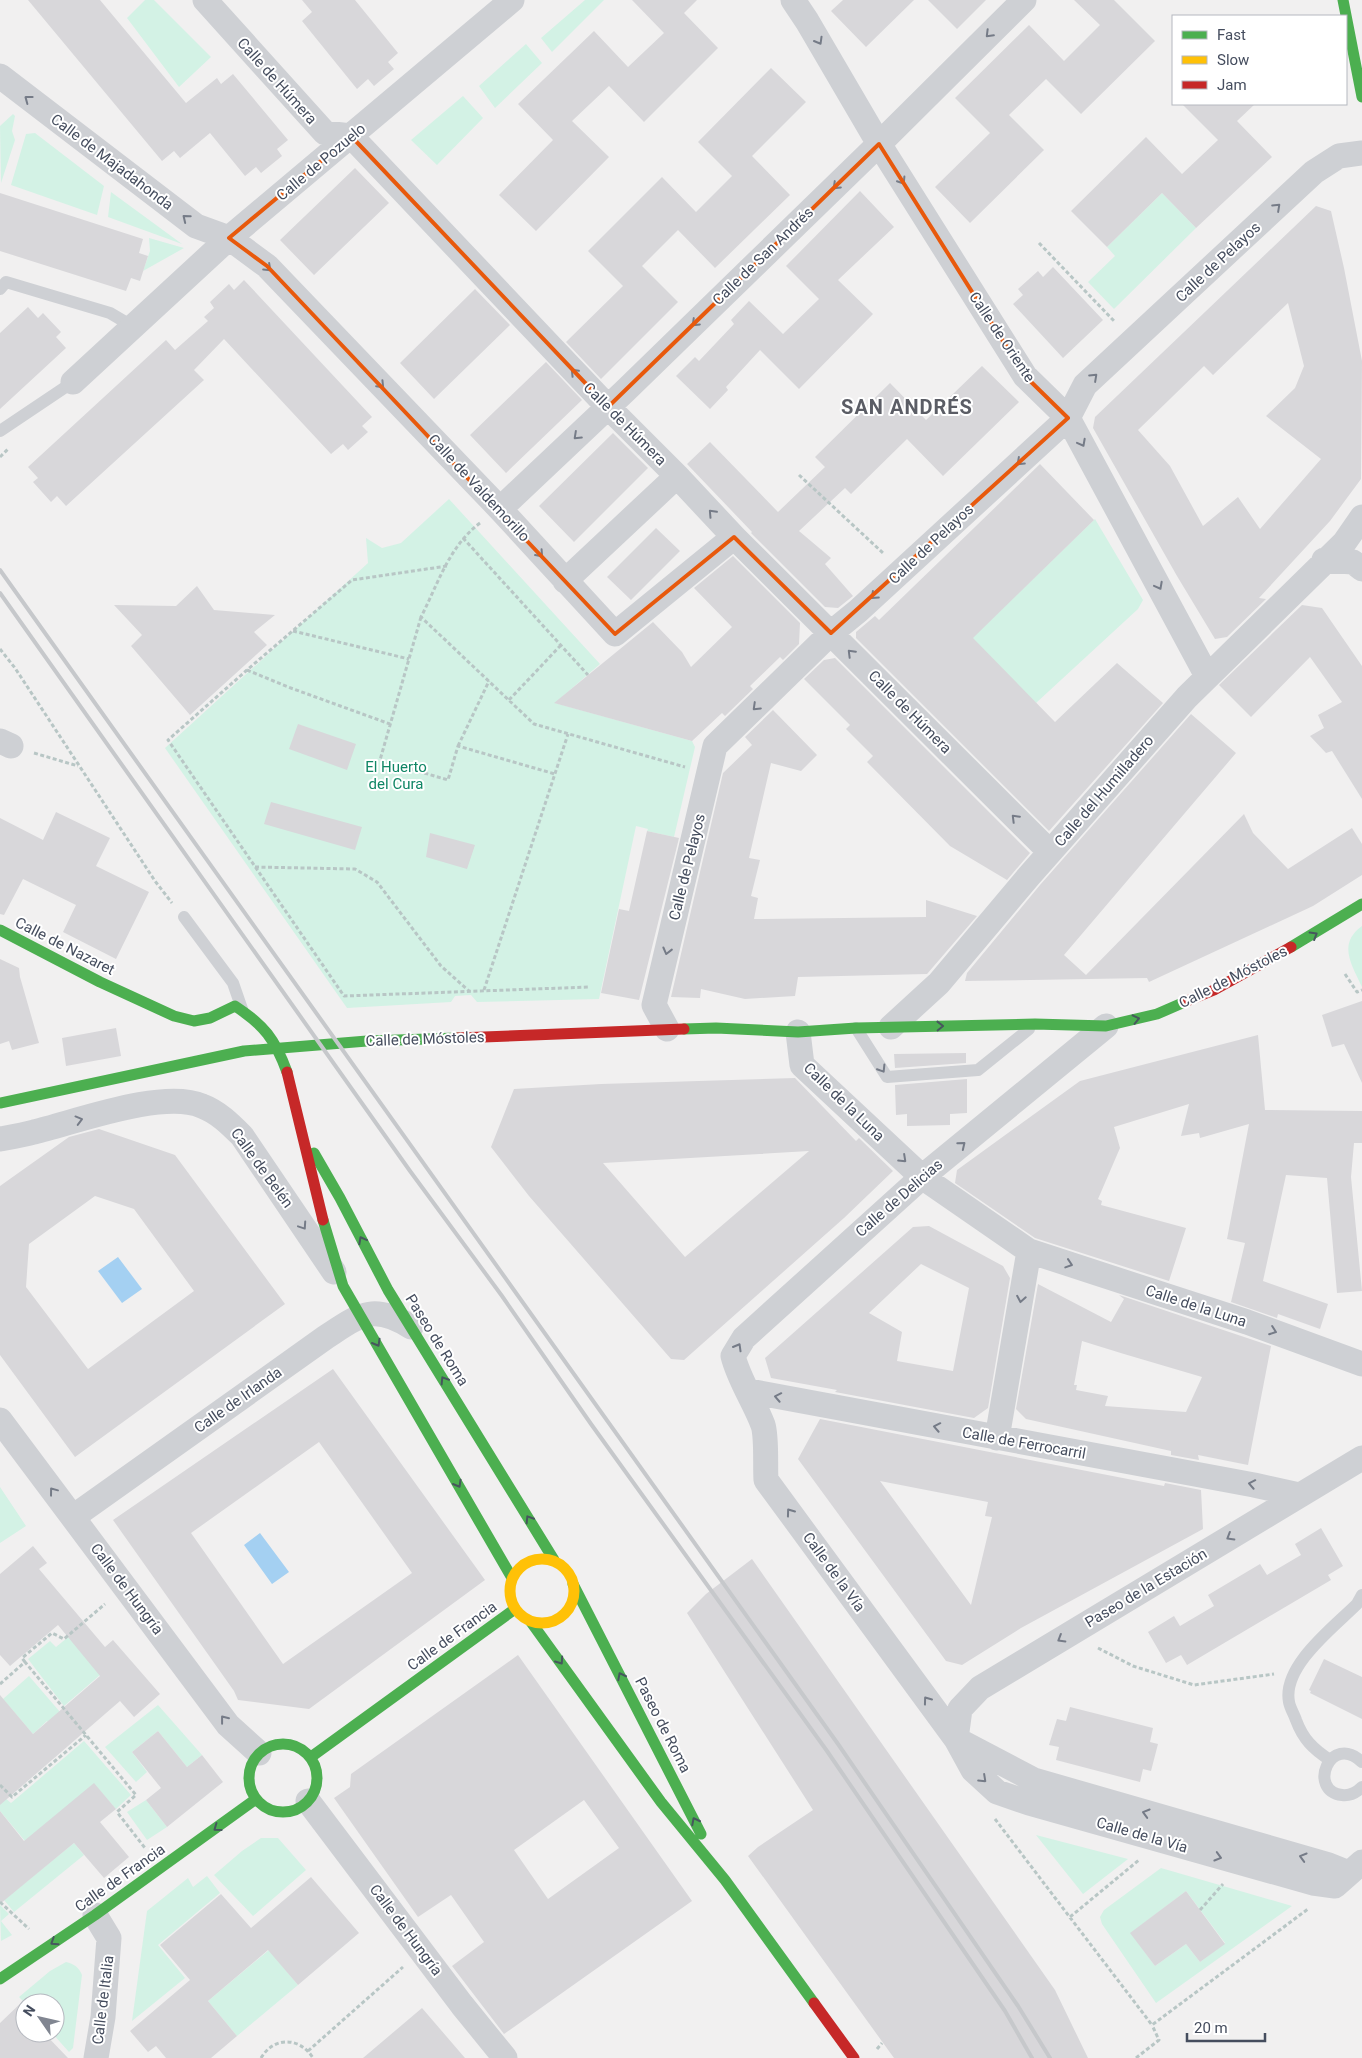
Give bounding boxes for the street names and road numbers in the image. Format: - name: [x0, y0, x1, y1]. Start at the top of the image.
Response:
- street label: Calle de Húmera: [233, 34, 321, 128]
- street label: Calle de Majadahonda: [47, 110, 177, 214]
- street label: Calle de Pozuelo: [273, 120, 369, 204]
- street label: Calle de San Andrés: [709, 203, 817, 309]
- street label: Calle de Pelayos: [1172, 218, 1264, 306]
- street label: Calle de Oriente: [965, 288, 1039, 386]
- street label: Calle de Húmera: [580, 379, 670, 469]
- street label: Calle de Valdemorillo: [424, 430, 534, 546]
- street label: Calle de Pelayos: [885, 500, 977, 588]
- street label: Calle de Húmera: [865, 667, 955, 757]
- street label: Calle del Humilladero: [1051, 732, 1157, 850]
- street label: Calle de Pelayos: [665, 812, 709, 922]
- street label: Calle de Nazaret: [12, 913, 118, 979]
- street label: Calle de Móstoles: [1176, 942, 1290, 1012]
- street label: Calle de Móstoles: [365, 1028, 485, 1050]
- street label: Calle de la Luna: [800, 1059, 888, 1145]
- street label: Calle de Belén: [227, 1125, 297, 1211]
- street label: Calle de Delicias: [852, 1155, 946, 1241]
- street label: Calle de la Luna: [1143, 1281, 1249, 1331]
- street label: Paseo de Roma: [402, 1291, 472, 1389]
- street label: Calle de Irlanda: [191, 1363, 285, 1437]
- street label: Calle de Ferrocarril: [961, 1423, 1087, 1463]
- street label: Calle de la Vía: [799, 1529, 869, 1615]
- street label: Calle de Hungría: [87, 1540, 167, 1638]
- street label: Paseo de la Estación: [1082, 1545, 1210, 1631]
- street label: Calle de Francia: [404, 1598, 500, 1674]
- street label: Paseo de Roma: [631, 1674, 695, 1776]
- street label: Calle de la Vía: [1094, 1813, 1190, 1857]
- street label: Calle de Francia: [71, 1840, 169, 1916]
- street label: Calle de Hungría: [366, 1881, 446, 1979]
- street label: Calle de Italia: [89, 1954, 117, 2046]

